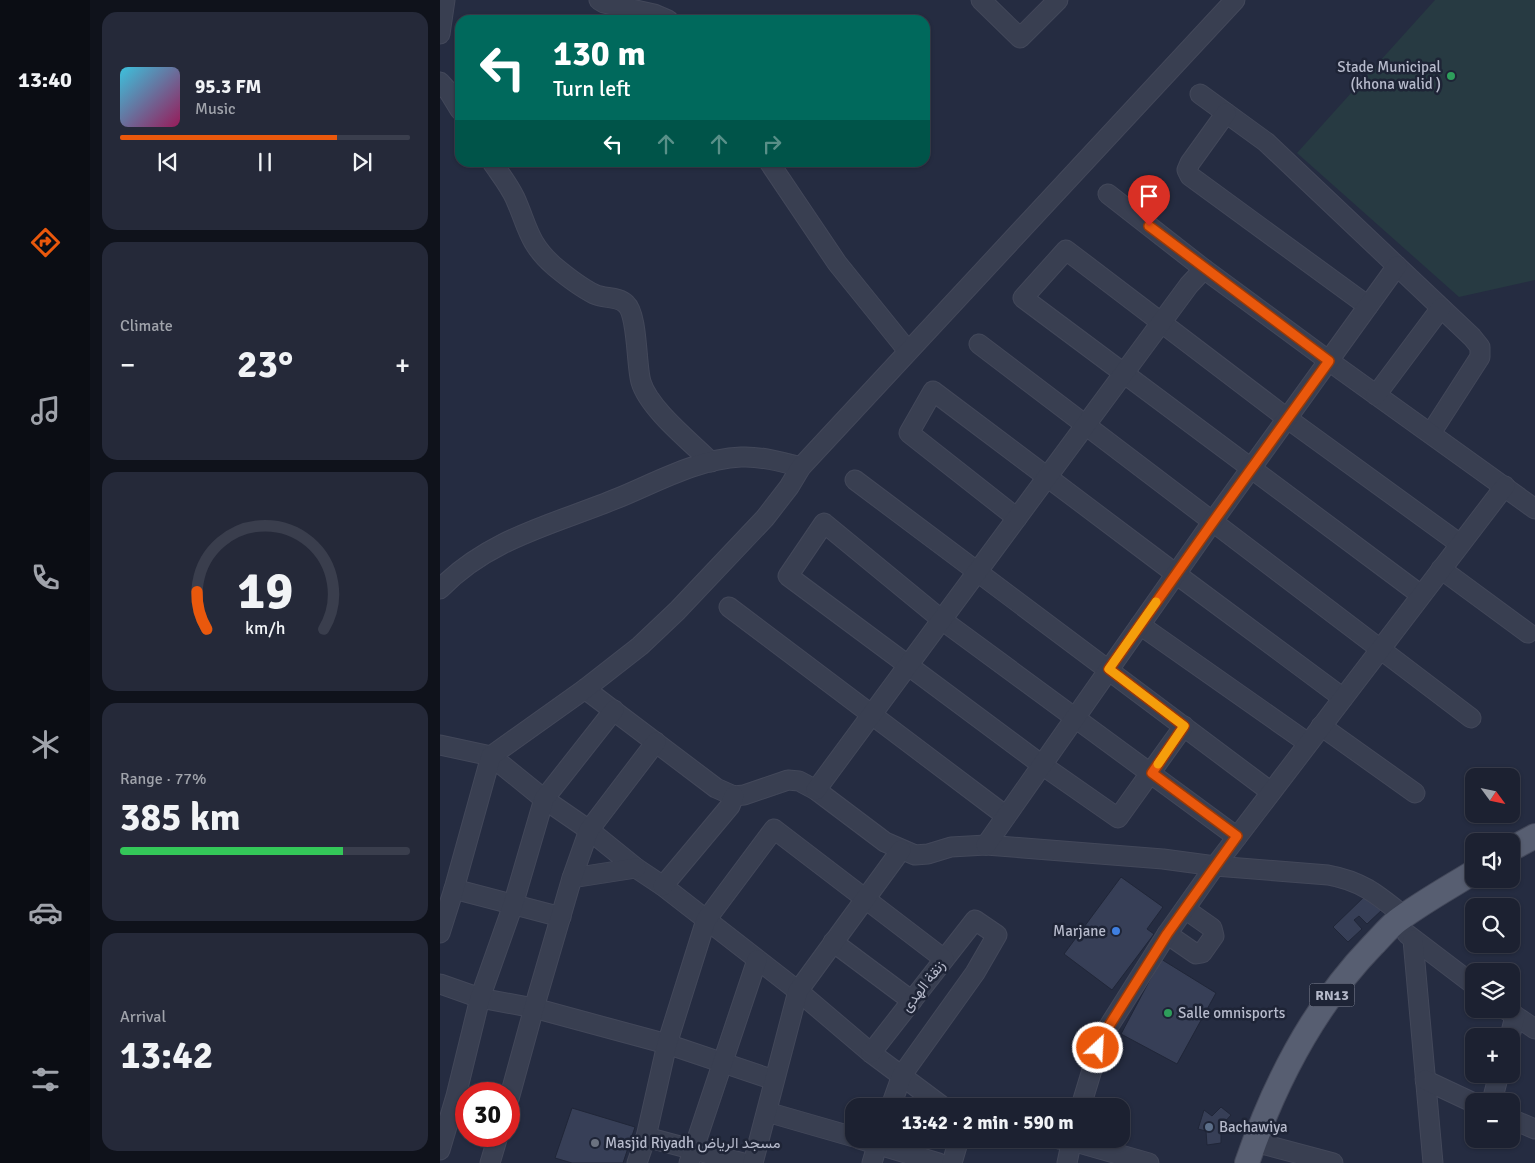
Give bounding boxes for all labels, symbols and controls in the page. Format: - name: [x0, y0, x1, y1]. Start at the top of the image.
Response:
- text: 130 m: [553, 32, 646, 75]
- icon: left: [470, 35, 535, 100]
- place label: Stade Municipal (khona walid ): [1337, 58, 1441, 93]
- text: 13:40: [18, 66, 72, 93]
- marker: Stade Municipal (khona walid ): [1445, 70, 1457, 82]
- text: 95.3 FM: [195, 75, 261, 99]
- text: Turn left: [553, 75, 631, 102]
- text: Music: [195, 99, 236, 119]
- icon: left: [599, 130, 627, 158]
- icon: ahead: [652, 130, 680, 158]
- icon: ahead: [705, 130, 733, 158]
- icon: right: [758, 130, 786, 158]
- icon: previous: [154, 148, 182, 176]
- icon: pause: [251, 148, 279, 176]
- icon: next: [348, 148, 376, 176]
- pin: [1128, 175, 1170, 226]
- icon: arrive: [1135, 182, 1163, 210]
- icon: directions: [28, 225, 63, 260]
- text: Climate: [120, 316, 173, 336]
- text: 23°: [237, 341, 293, 388]
- text: −: [120, 348, 135, 382]
- text: +: [395, 348, 410, 382]
- icon: music: [28, 393, 63, 428]
- text: 19: [237, 559, 293, 623]
- icon: phone: [28, 560, 63, 595]
- text: km/h: [245, 617, 285, 639]
- icon: climate: [28, 727, 63, 762]
- north arrow: [1465, 768, 1520, 822]
- map controls: [1465, 768, 1520, 1148]
- text: Range · 77%: [120, 769, 206, 789]
- text: 385 km: [120, 794, 241, 841]
- button: sound: [1465, 833, 1520, 888]
- icon: car: [28, 895, 63, 930]
- button: search: [1465, 898, 1520, 953]
- place label: Marjane: [1053, 922, 1106, 940]
- marker: Marjane: [1110, 925, 1122, 937]
- street label: زنقة الهدى: [897, 957, 950, 1016]
- button: layers: [1465, 963, 1520, 1018]
- road number: RN13: [1310, 984, 1354, 1006]
- place label: Salle omnisports: [1178, 1004, 1286, 1022]
- text: Arrival: [120, 1007, 166, 1027]
- marker: Salle omnisports: [1162, 1007, 1174, 1019]
- position arrow: [1071, 1021, 1123, 1073]
- button: +: [1465, 1028, 1520, 1083]
- text: 13:42: [120, 1032, 213, 1079]
- icon: filters: [28, 1062, 63, 1097]
- speed limit sign: 30: [455, 1082, 520, 1147]
- button: −: [1465, 1093, 1520, 1148]
- text: 13:42 · 2 min · 590 m: [901, 1111, 1074, 1135]
- place label: Bachawiya: [1219, 1118, 1288, 1136]
- marker: Bachawiya: [1203, 1121, 1215, 1133]
- place label: Masjid Riyadh مسجد الرياض: [605, 1134, 781, 1153]
- marker: Masjid Riyadh مسجد الرياض: [589, 1137, 601, 1149]

